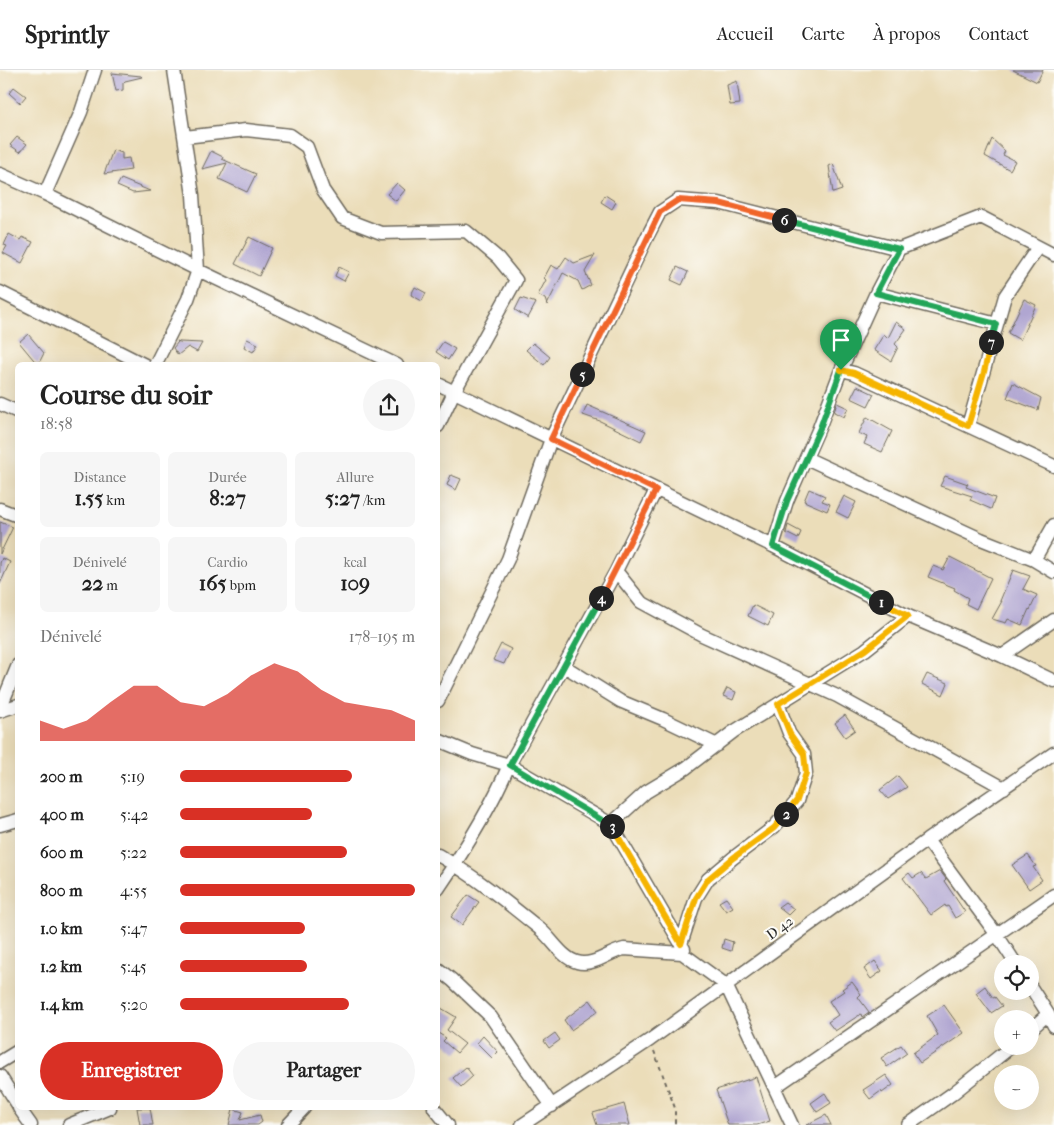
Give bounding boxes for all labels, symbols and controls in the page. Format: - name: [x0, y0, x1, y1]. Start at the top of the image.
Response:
- text: Sprintly: [25, 21, 109, 49]
- text: Accueil: [717, 24, 774, 45]
- text: Carte: [802, 24, 845, 45]
- text: À propos: [873, 24, 940, 45]
- text: Contact: [968, 24, 1029, 45]
- pin: 6: [772, 208, 796, 232]
- text: 6: [781, 212, 788, 229]
- pin: [820, 319, 862, 370]
- icon: arrive: [827, 326, 855, 354]
- pin: 7: [978, 330, 1004, 354]
- text: 7: [988, 334, 995, 351]
- pin: 5: [570, 362, 594, 386]
- text: 5: [579, 366, 586, 383]
- text: Course du soir: [40, 378, 212, 411]
- button: share: [363, 379, 415, 431]
- text: 18:58: [40, 414, 73, 433]
- text: Distance: [74, 469, 126, 486]
- text: Durée: [208, 469, 247, 486]
- text: Allure: [336, 469, 374, 486]
- text: 1.55: [75, 486, 103, 510]
- text: 8:27: [209, 486, 246, 510]
- text: 5:27: [325, 486, 360, 510]
- text: km: [103, 492, 125, 509]
- text: /km: [360, 492, 385, 509]
- text: Dénivelé: [73, 554, 127, 571]
- text: Cardio: [207, 554, 248, 571]
- text: kcal: [343, 554, 367, 571]
- text: 22: [82, 571, 103, 595]
- text: 165: [199, 571, 227, 595]
- text: 109: [340, 571, 370, 595]
- text: m: [103, 577, 118, 594]
- text: bpm: [227, 577, 256, 594]
- pin: 4: [588, 586, 614, 610]
- text: 4: [597, 590, 606, 607]
- pin: 1: [868, 590, 894, 614]
- text: 1: [879, 594, 884, 611]
- text: Dénivelé: [40, 627, 102, 646]
- text: 178–195 m: [349, 627, 415, 646]
- text: 200 m: [40, 767, 83, 786]
- text: 5:19: [120, 767, 145, 786]
- pin: 2: [774, 802, 798, 826]
- text: 400 m: [40, 805, 84, 824]
- text: 5:42: [120, 805, 148, 824]
- text: 2: [783, 806, 790, 823]
- pin: 3: [600, 814, 624, 838]
- text: 3: [610, 818, 615, 835]
- text: 600 m: [40, 843, 83, 862]
- text: 5:22: [120, 843, 147, 862]
- text: 800 m: [40, 881, 82, 900]
- text: 4:55: [120, 881, 147, 900]
- street label: D 42: [763, 913, 797, 943]
- text: 1.0 km: [40, 919, 83, 938]
- text: 5:47: [120, 919, 148, 938]
- map controls: [994, 955, 1039, 1110]
- button: locate: [994, 955, 1039, 1000]
- text: 1.2 km: [40, 957, 82, 976]
- text: 5:45: [120, 957, 147, 976]
- text: 1.4 km: [40, 995, 84, 1014]
- text: 5:20: [120, 995, 148, 1014]
- button: +: [994, 1010, 1039, 1055]
- button: Enregistrer: [40, 1042, 223, 1100]
- button: Partager: [233, 1042, 415, 1100]
- button: −: [994, 1065, 1039, 1110]

